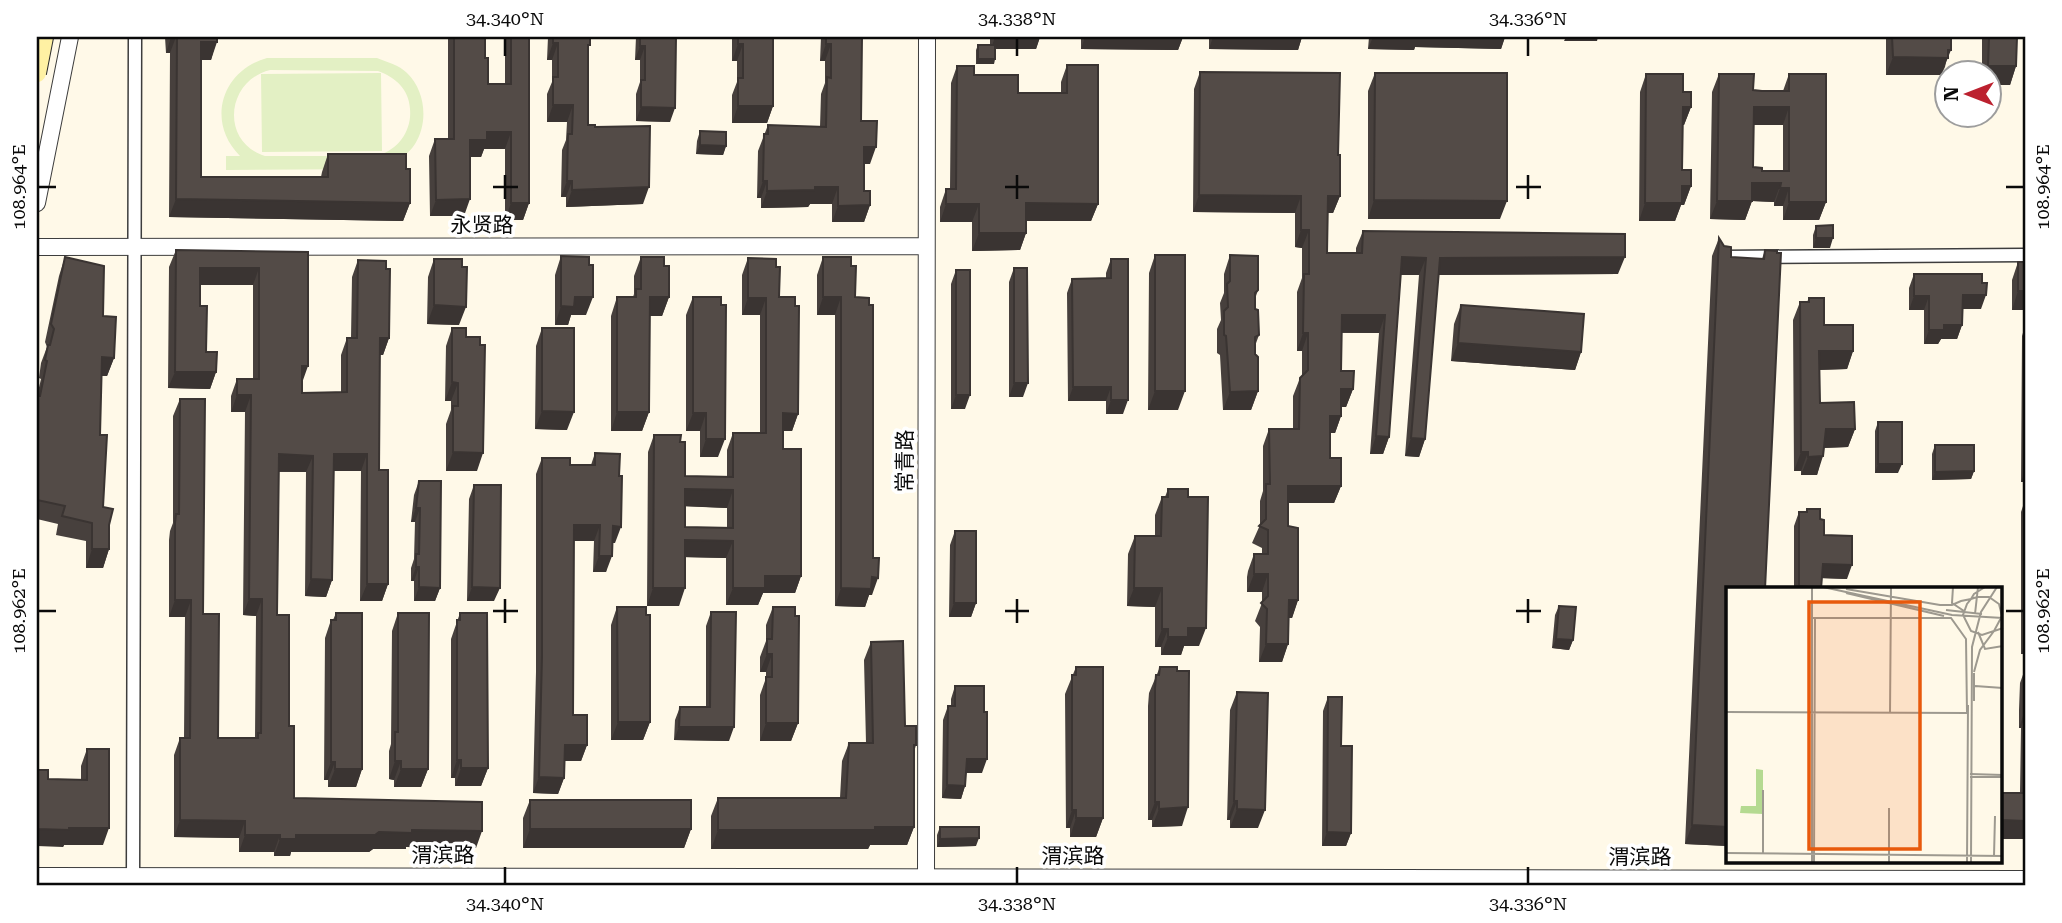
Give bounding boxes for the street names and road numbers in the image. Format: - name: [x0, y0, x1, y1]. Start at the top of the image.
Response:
- street label: 永贤路: [451, 213, 514, 237]
- street label: 常青路: [893, 430, 917, 493]
- street label: 渭滨路: [412, 843, 475, 867]
- street label: 渭滨路: [1042, 844, 1105, 868]
- street label: 渭滨路: [1609, 845, 1672, 869]

